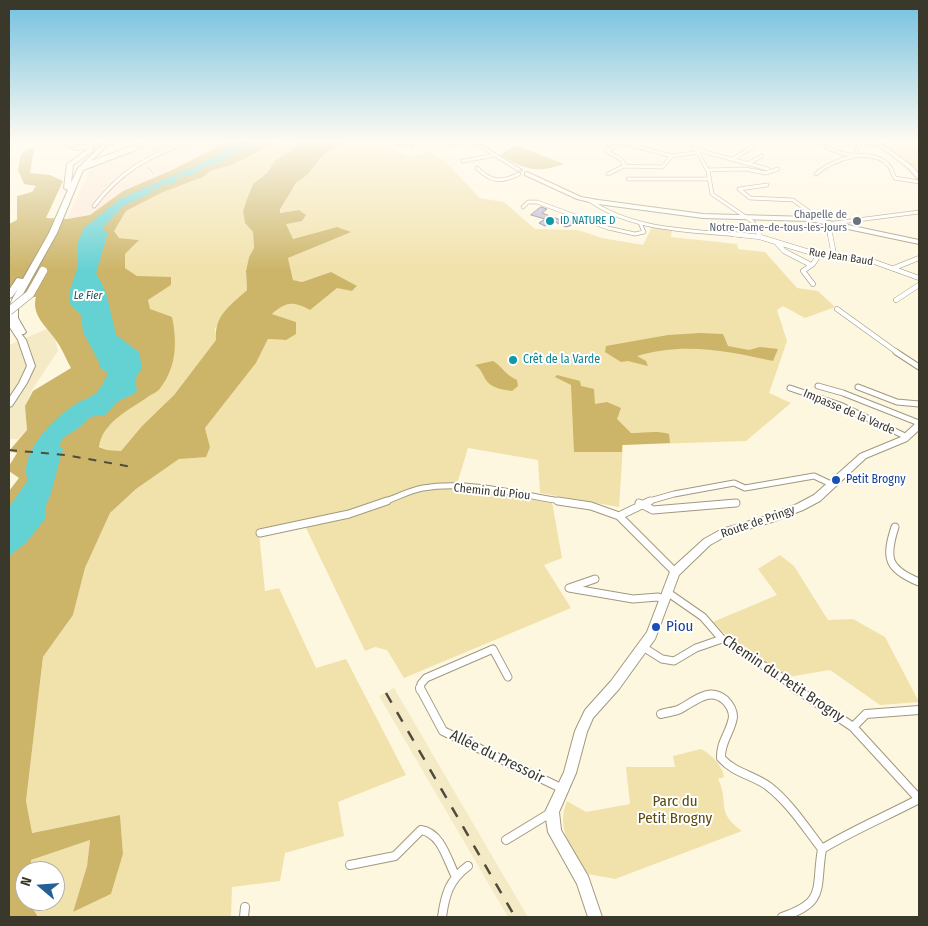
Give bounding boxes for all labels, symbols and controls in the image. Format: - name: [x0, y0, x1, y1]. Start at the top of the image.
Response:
- place label: Chapelle de Notre-Dame-de-tous-les-Jours: [710, 208, 847, 234]
- place label: ID NATURE D: [560, 214, 615, 228]
- marker: ID NATURE D: [544, 215, 556, 227]
- marker: Chapelle de Notre-Dame-de-tous-les-Jours: [851, 215, 863, 227]
- street label: Rue Jean Baud: [808, 245, 874, 269]
- water label: Le Fier: [74, 289, 102, 303]
- place label: Crêt de la Varde: [523, 353, 600, 367]
- marker: Crêt de la Varde: [507, 354, 519, 366]
- street label: Impasse de la Varde: [801, 386, 897, 438]
- place label: Petit Brogny: [846, 473, 905, 487]
- marker: Petit Brogny: [830, 474, 842, 486]
- street label: Chemin du Piou: [453, 481, 531, 503]
- street label: Route de Pringy: [719, 503, 797, 541]
- place label: Piou: [666, 618, 693, 636]
- marker: Piou: [650, 621, 662, 633]
- street label: Chemin du Petit Brogny: [719, 631, 847, 727]
- street label: Allée du Pressoir: [447, 726, 547, 788]
- park label: Parc du Petit Brogny: [638, 793, 712, 828]
- north arrow: [15, 861, 65, 911]
- text: N: [17, 875, 36, 888]

